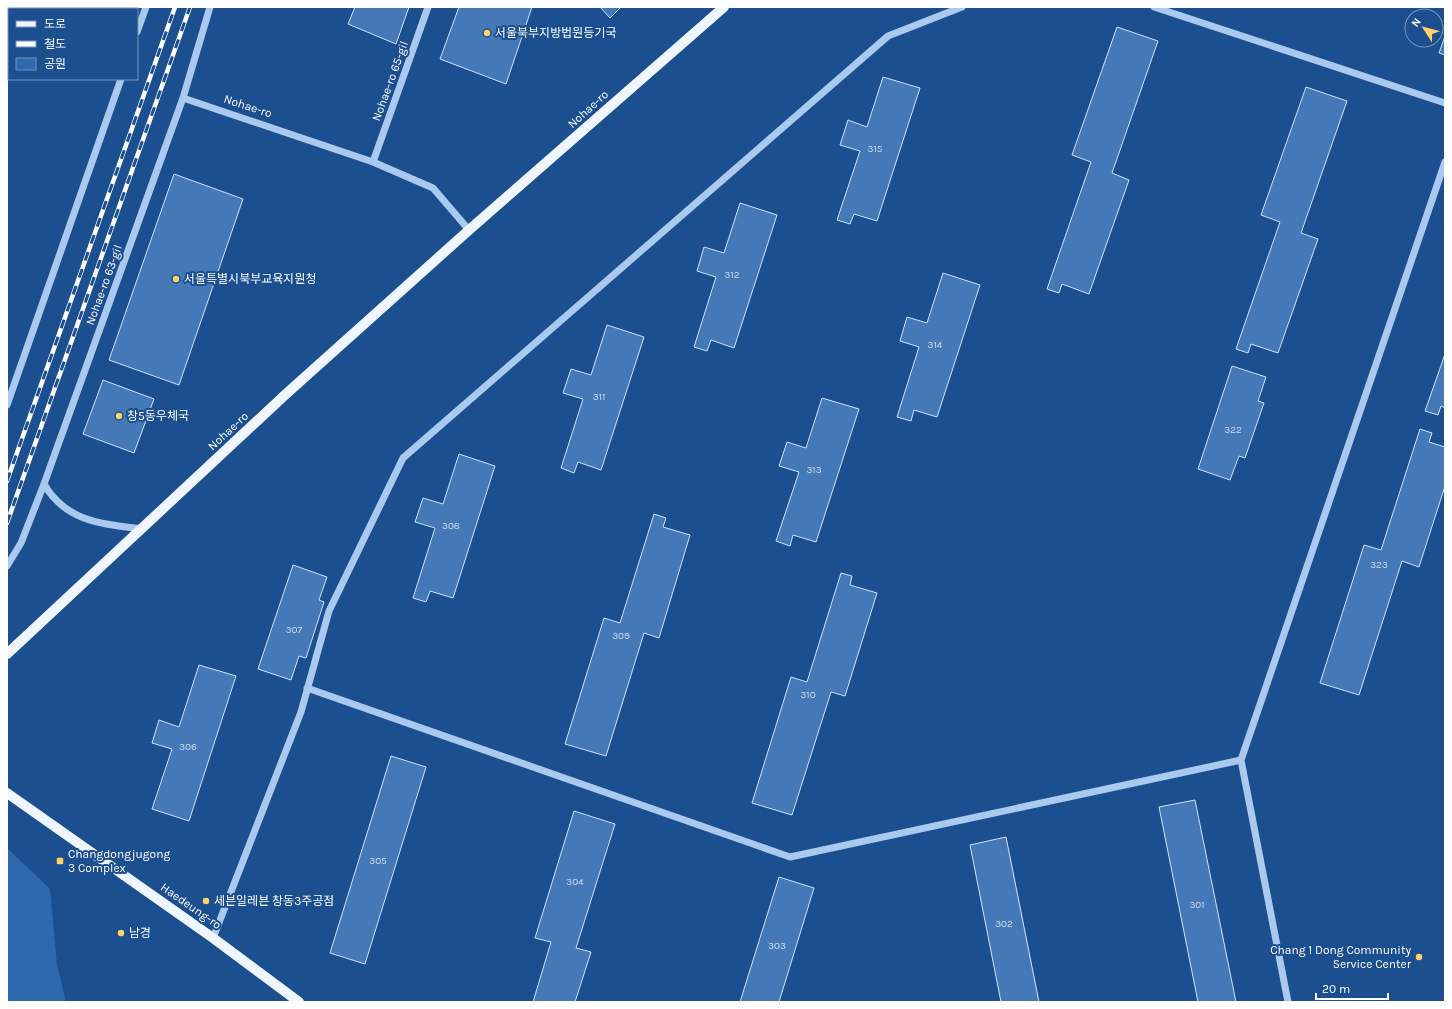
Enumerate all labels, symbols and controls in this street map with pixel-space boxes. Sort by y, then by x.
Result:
legend [8,8,138,80]
north arrow [1404,8,1444,48]
text: N [1409,15,1424,29]
text: 도로 [44,17,66,31]
place label: 서울북부지방법원등기국 [495,26,616,40]
marker: 서울북부지방법원등기국 [482,28,492,38]
text: 철도 [44,37,66,51]
street label: Nohae-ro 65-gil [369,39,411,123]
text: 공원 [44,57,66,71]
street label: Nohae-ro [565,87,611,131]
street label: Nohae-ro [222,92,274,120]
house number: 315 [868,143,883,155]
street label: Nohae-ro 63-gil [83,243,125,327]
house number: 312 [724,269,740,281]
place label: 서울특별시북부교육지원청 [184,272,316,286]
marker: 서울특별시북부교육지원청 [171,274,181,284]
house number: 314 [928,339,943,351]
house number: 311 [593,391,605,403]
place label: 창5동우체국 [127,409,189,423]
street label: Nohae-ro [205,409,251,453]
marker: 창5동우체국 [114,411,124,421]
house number: 322 [1224,424,1242,436]
house number: 313 [806,464,822,476]
house number: 308 [442,520,460,532]
house number: 323 [1370,559,1388,571]
house number: 307 [286,624,303,636]
house number: 309 [612,630,630,642]
house number: 310 [800,689,816,701]
house number: 306 [179,741,197,753]
place label: Changdongjugong 3 Complex [68,847,170,875]
house number: 305 [369,855,387,867]
marker: Changdongjugong 3 Complex [55,856,65,866]
house number: 304 [566,876,584,888]
street label: Haedeung-ro [158,880,224,932]
place label: 세븐일레븐 창동3주공점 [214,894,334,908]
marker: 세븐일레븐 창동3주공점 [201,896,211,906]
house number: 301 [1189,899,1205,911]
house number: 302 [995,918,1013,930]
place label: 남경 [129,926,151,940]
marker: 남경 [116,928,126,938]
house number: 303 [768,940,786,952]
place label: Chang 1 Dong Community Service Center [1270,943,1412,971]
marker: Chang 1 Dong Community Service Center [1414,952,1424,962]
scale bar [1316,975,1388,1001]
text: 20 m [1322,982,1350,996]

